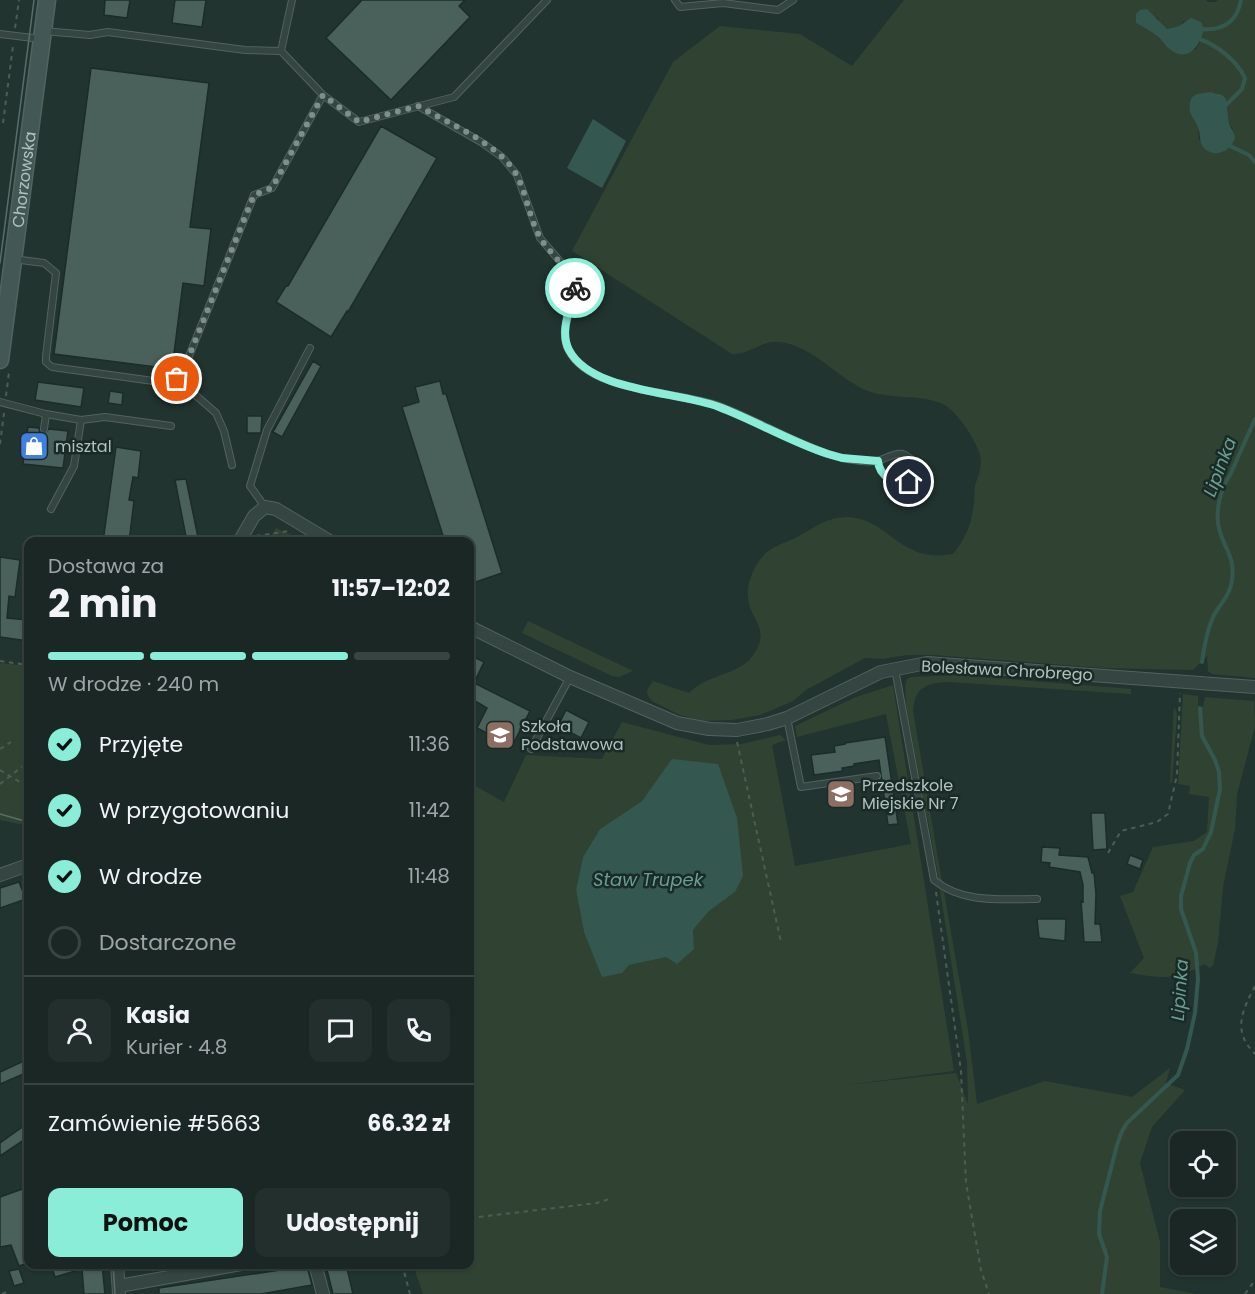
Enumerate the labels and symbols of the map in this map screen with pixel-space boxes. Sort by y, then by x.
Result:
street label: Chorzowska [6,130,42,229]
courier [545,258,605,318]
pin [151,353,202,404]
shop icon: misztal [18,430,50,462]
water label: Lipinka [1197,434,1242,500]
place label: misztal [55,435,112,458]
pin [883,456,934,507]
street label: Bolesława Chrobrego [921,655,1093,686]
place label: Szkoła Podstawowa [521,715,624,756]
school or university icon: Szkoła Podstawowa [484,719,516,751]
place label: Przedszkole Miejskie Nr 7 [862,774,959,815]
school or university icon: Przedszkole Miejskie Nr 7 [825,778,857,810]
water label: Staw Trupek [593,867,704,892]
water label: Lipinka [1165,958,1194,1022]

